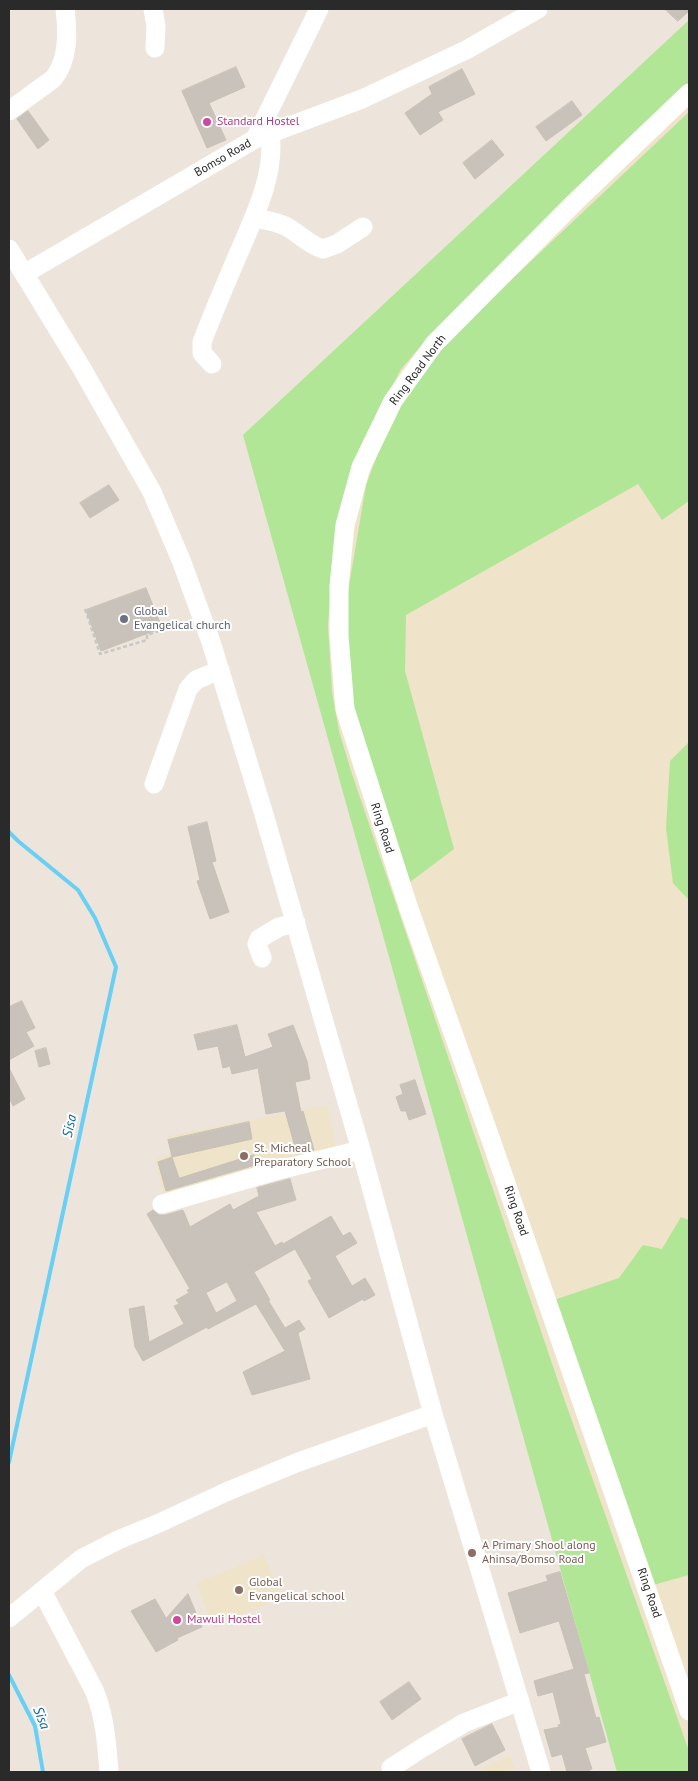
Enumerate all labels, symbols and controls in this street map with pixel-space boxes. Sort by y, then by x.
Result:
place label: Standard Hostel [217,115,299,129]
marker: Standard Hostel [201,116,213,128]
street label: Bomso Road [192,136,254,180]
street label: Ring Road North [387,332,449,408]
place label: Global Evangelical church [134,605,231,633]
marker: Global Evangelical church [118,613,130,625]
street label: Ring Road [367,801,397,855]
water label: Sisa [59,1113,81,1139]
place label: St. Micheal Preparatory School [254,1142,351,1170]
marker: St. Micheal Preparatory School [238,1150,250,1162]
street label: Ring Road [501,1184,531,1238]
place label: A Primary Shool along Ahinsa/Bomso Road [482,1539,596,1567]
marker: A Primary Shool along Ahinsa/Bomso Road [466,1547,478,1559]
street label: Ring Road [634,1566,664,1620]
place label: Global Evangelical school [249,1576,344,1604]
marker: Global Evangelical school [233,1584,245,1596]
place label: Mawuli Hostel [187,1613,261,1627]
marker: Mawuli Hostel [171,1614,183,1626]
water label: Sisa [29,1704,53,1732]

